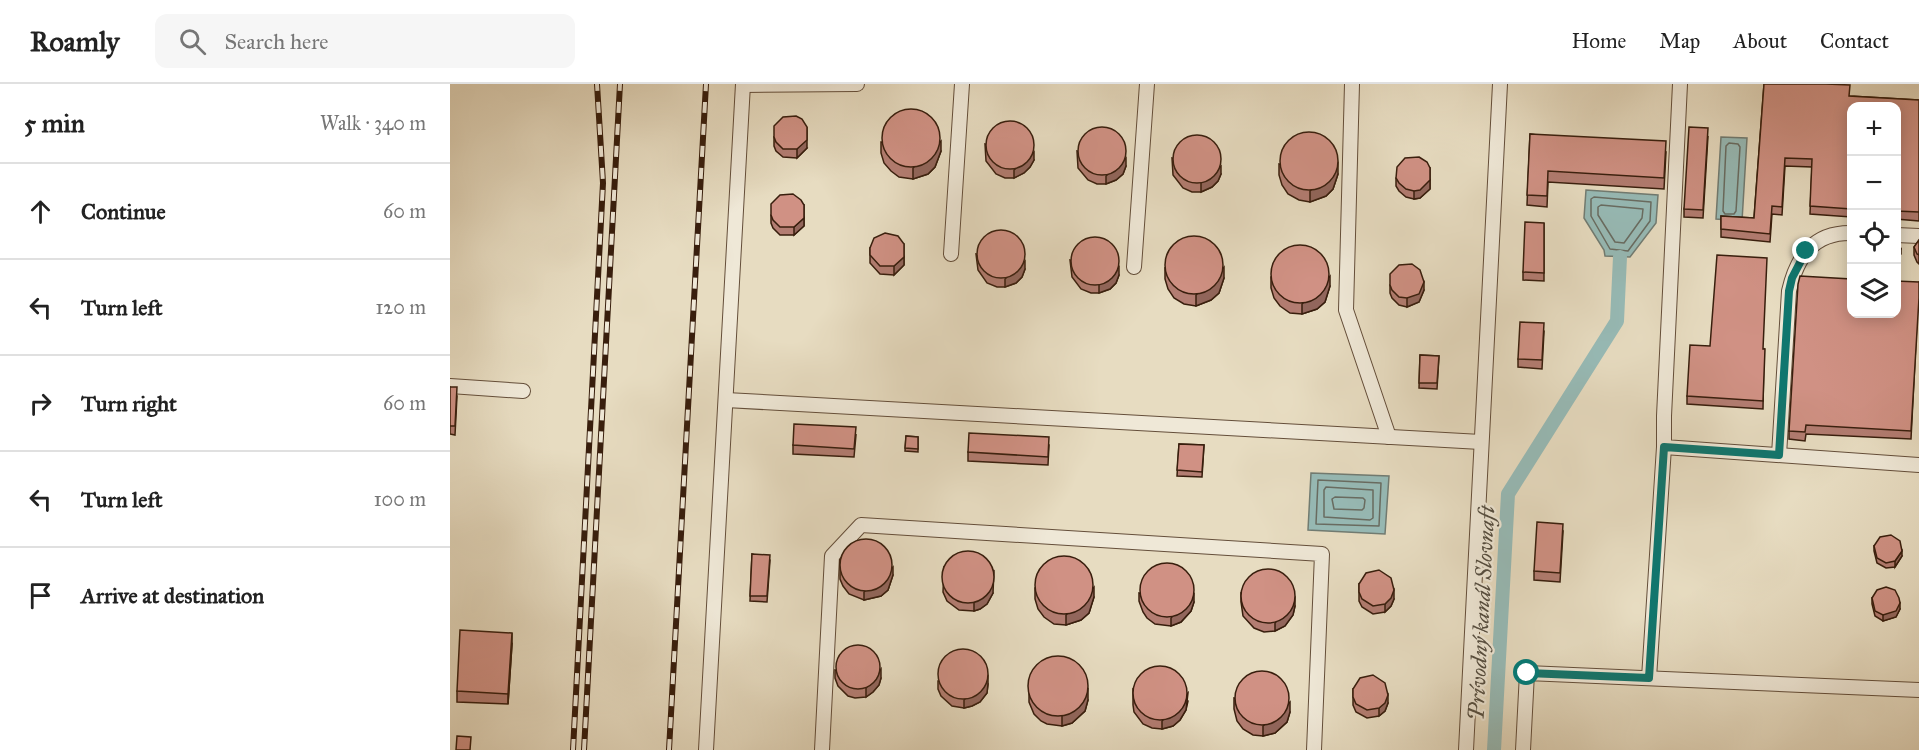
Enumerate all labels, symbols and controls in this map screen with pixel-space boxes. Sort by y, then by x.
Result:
search box [155,14,575,68]
text: Roamly [30,24,119,59]
icon: search [176,25,209,58]
text: Search here [224,28,328,55]
text: Home [1571,28,1626,54]
text: Map [1659,28,1700,54]
text: About [1733,28,1787,54]
text: Contact [1820,28,1889,54]
map controls [1847,102,1901,318]
button: + [1847,102,1901,156]
text: 5 min [24,107,85,139]
text: Walk · 340 m [320,111,426,135]
button: − [1847,156,1901,210]
icon: ahead [24,195,57,228]
text: Continue [81,198,166,225]
text: 60 m [383,199,426,223]
button: locate [1847,210,1901,264]
route end [1792,237,1818,263]
button: layers [1847,264,1901,318]
icon: left [24,291,57,324]
text: Turn left [81,294,163,321]
text: 120 m [375,295,426,319]
icon: right [24,387,57,420]
text: Turn right [81,390,177,417]
text: 60 m [383,391,426,415]
icon: left [24,483,57,516]
text: Turn left [81,486,163,513]
text: 100 m [374,487,426,511]
water label: Prívodný kanál Slovnaft [1462,504,1501,721]
icon: arrive [24,579,57,612]
text: Arrive at destination [81,582,264,609]
route start [1513,659,1539,685]

